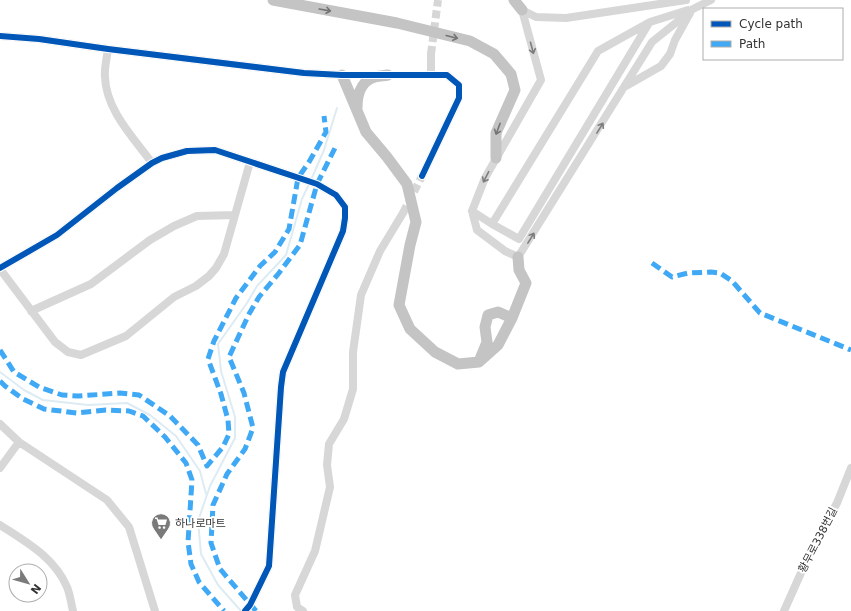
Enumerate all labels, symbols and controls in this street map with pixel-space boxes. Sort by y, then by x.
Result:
one-way arrow [318,6,331,14]
legend [703,8,843,60]
text: Cycle path [739,17,803,31]
one-way arrow [446,34,459,41]
text: Path [739,37,765,51]
one-way arrow [529,41,536,54]
one-way arrow [494,122,502,134]
one-way arrow [596,122,604,134]
one-way arrow [482,170,489,182]
one-way arrow [527,232,535,244]
street label: 황무로338번길 [796,505,840,575]
supermarket icon: 하나로마트 [150,512,172,540]
place label: 하나로마트 [175,517,226,530]
north arrow [8,563,48,603]
text: N [28,581,44,596]

